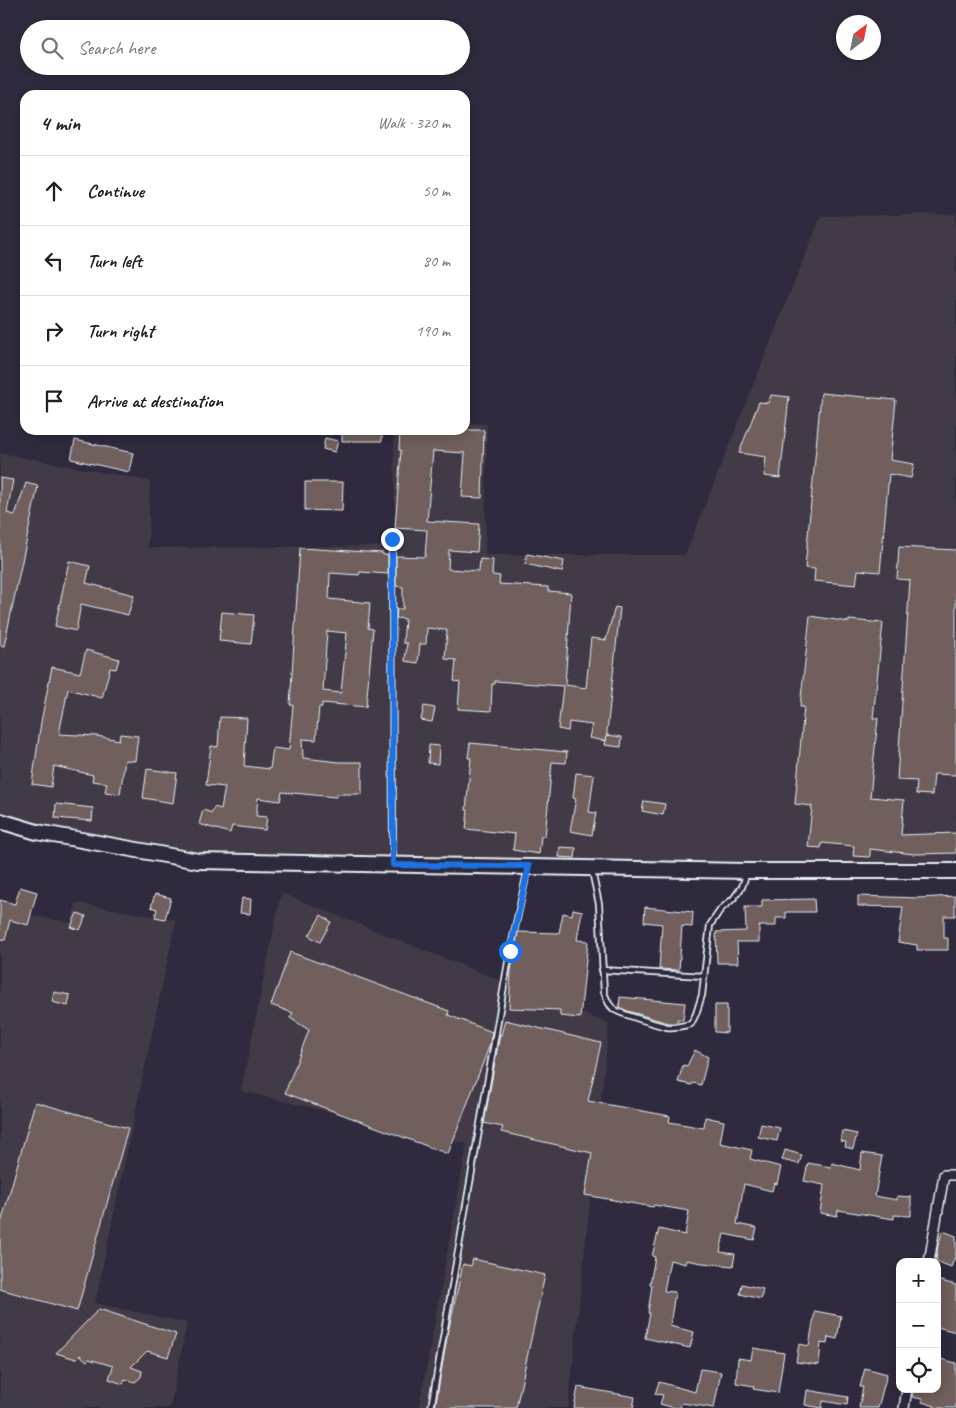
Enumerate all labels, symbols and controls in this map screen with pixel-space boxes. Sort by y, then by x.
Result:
north arrow [836,15,881,60]
search box [20,20,470,75]
icon: search [38,34,66,62]
text: Search here [78,36,155,60]
text: 4 min [40,110,80,136]
text: Walk · 320 m [378,113,450,133]
icon: ahead [40,177,68,205]
text: Continue [87,179,144,203]
text: 50 m [423,181,450,201]
icon: left [40,247,68,275]
text: Turn left [87,249,142,273]
text: 80 m [423,251,450,271]
icon: right [40,317,68,345]
text: Turn right [87,319,154,343]
text: 190 m [416,321,450,341]
icon: arrive [40,387,68,415]
text: Arrive at destination [87,389,223,413]
route end [381,528,404,551]
route start [499,940,522,963]
map controls [896,1258,941,1393]
button: + [896,1258,941,1303]
button: − [896,1303,941,1348]
button: locate [896,1348,941,1393]

